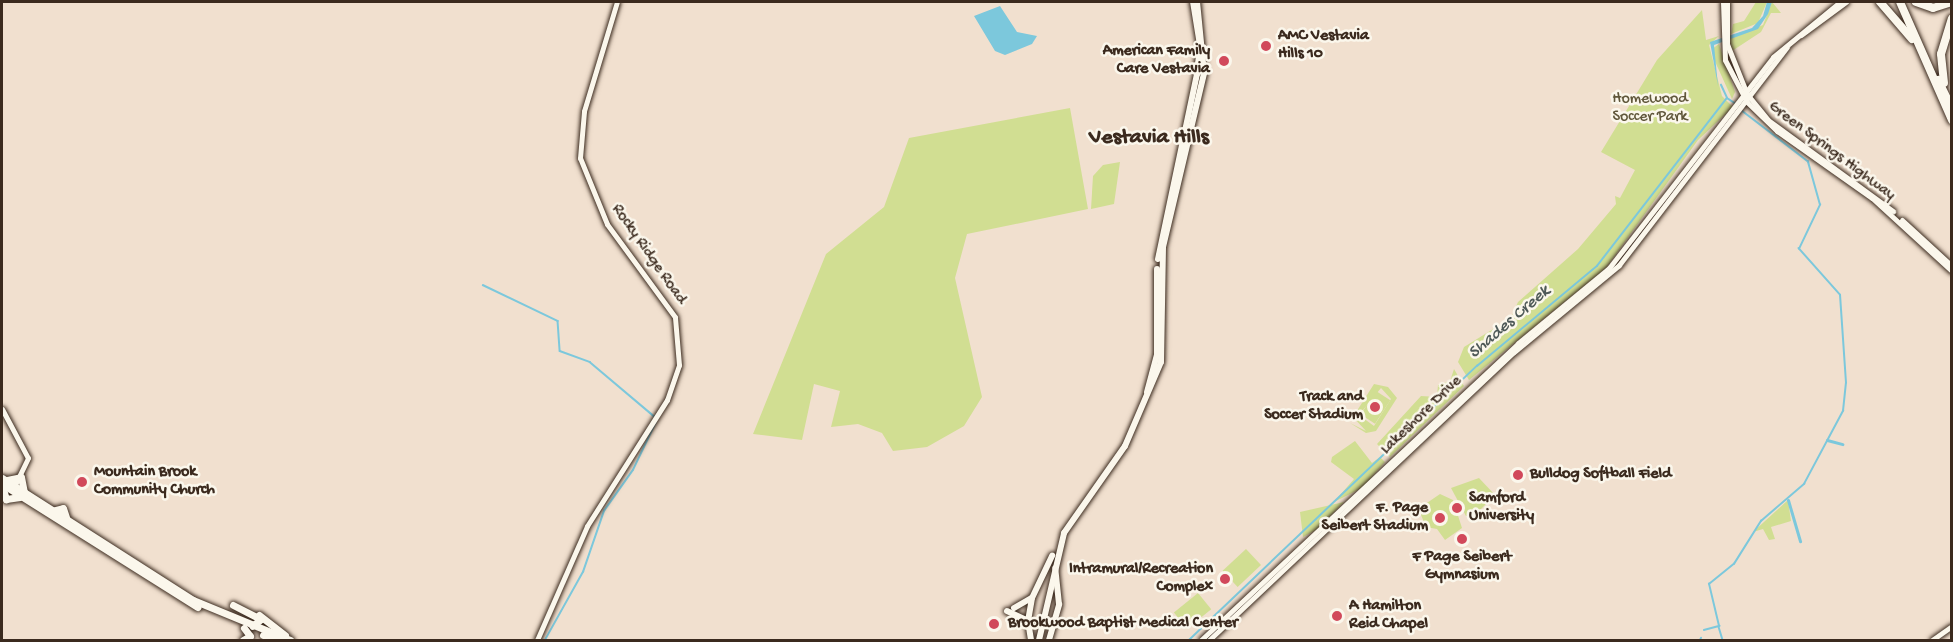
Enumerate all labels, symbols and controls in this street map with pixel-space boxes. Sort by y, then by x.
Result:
place label: AMC Vestavia Hills 10 [1278,27,1369,65]
marker: AMC Vestavia Hills 10 [1259,39,1273,53]
place label: American Family Care Vestavia [1103,42,1210,80]
marker: American Family Care Vestavia [1215,52,1233,70]
park label: Homewood Soccer Park [1612,90,1688,128]
street label: Green Springs Highway [1764,98,1898,206]
district label: Vestavia Hills [1089,126,1209,152]
street label: Rocky Ridge Road [606,201,690,309]
water label: Shades Creek [1465,282,1555,364]
street label: Lakeshore Drive [1377,372,1467,460]
place label: Track and Soccer Stadium [1264,388,1363,426]
marker: Track and Soccer Stadium [1368,400,1382,414]
place label: Mountain Brook Community Church [94,463,215,501]
place label: Bulldog Softball Field [1530,465,1671,485]
marker: Bulldog Softball Field [1511,468,1525,482]
marker: Mountain Brook Community Church [75,475,89,489]
place label: Samford University [1469,489,1534,527]
place label: F. Page Seibert Stadium [1322,499,1428,537]
marker: Samford University [1450,501,1464,515]
marker: F. Page Seibert Stadium [1433,511,1447,525]
marker: F Page Seibert Gymnasium [1455,532,1469,546]
place label: F Page Seibert Gymnasium [1413,548,1511,586]
place label: Intramural/Recreation Complex [1069,560,1213,598]
marker: Intramural/Recreation Complex [1218,572,1232,586]
place label: A Hamilton Reid Chapel [1349,597,1428,635]
marker: A Hamilton Reid Chapel [1330,609,1344,623]
place label: Brookwood Baptist Medical Center [1008,614,1238,634]
marker: Brookwood Baptist Medical Center [985,615,1003,633]

